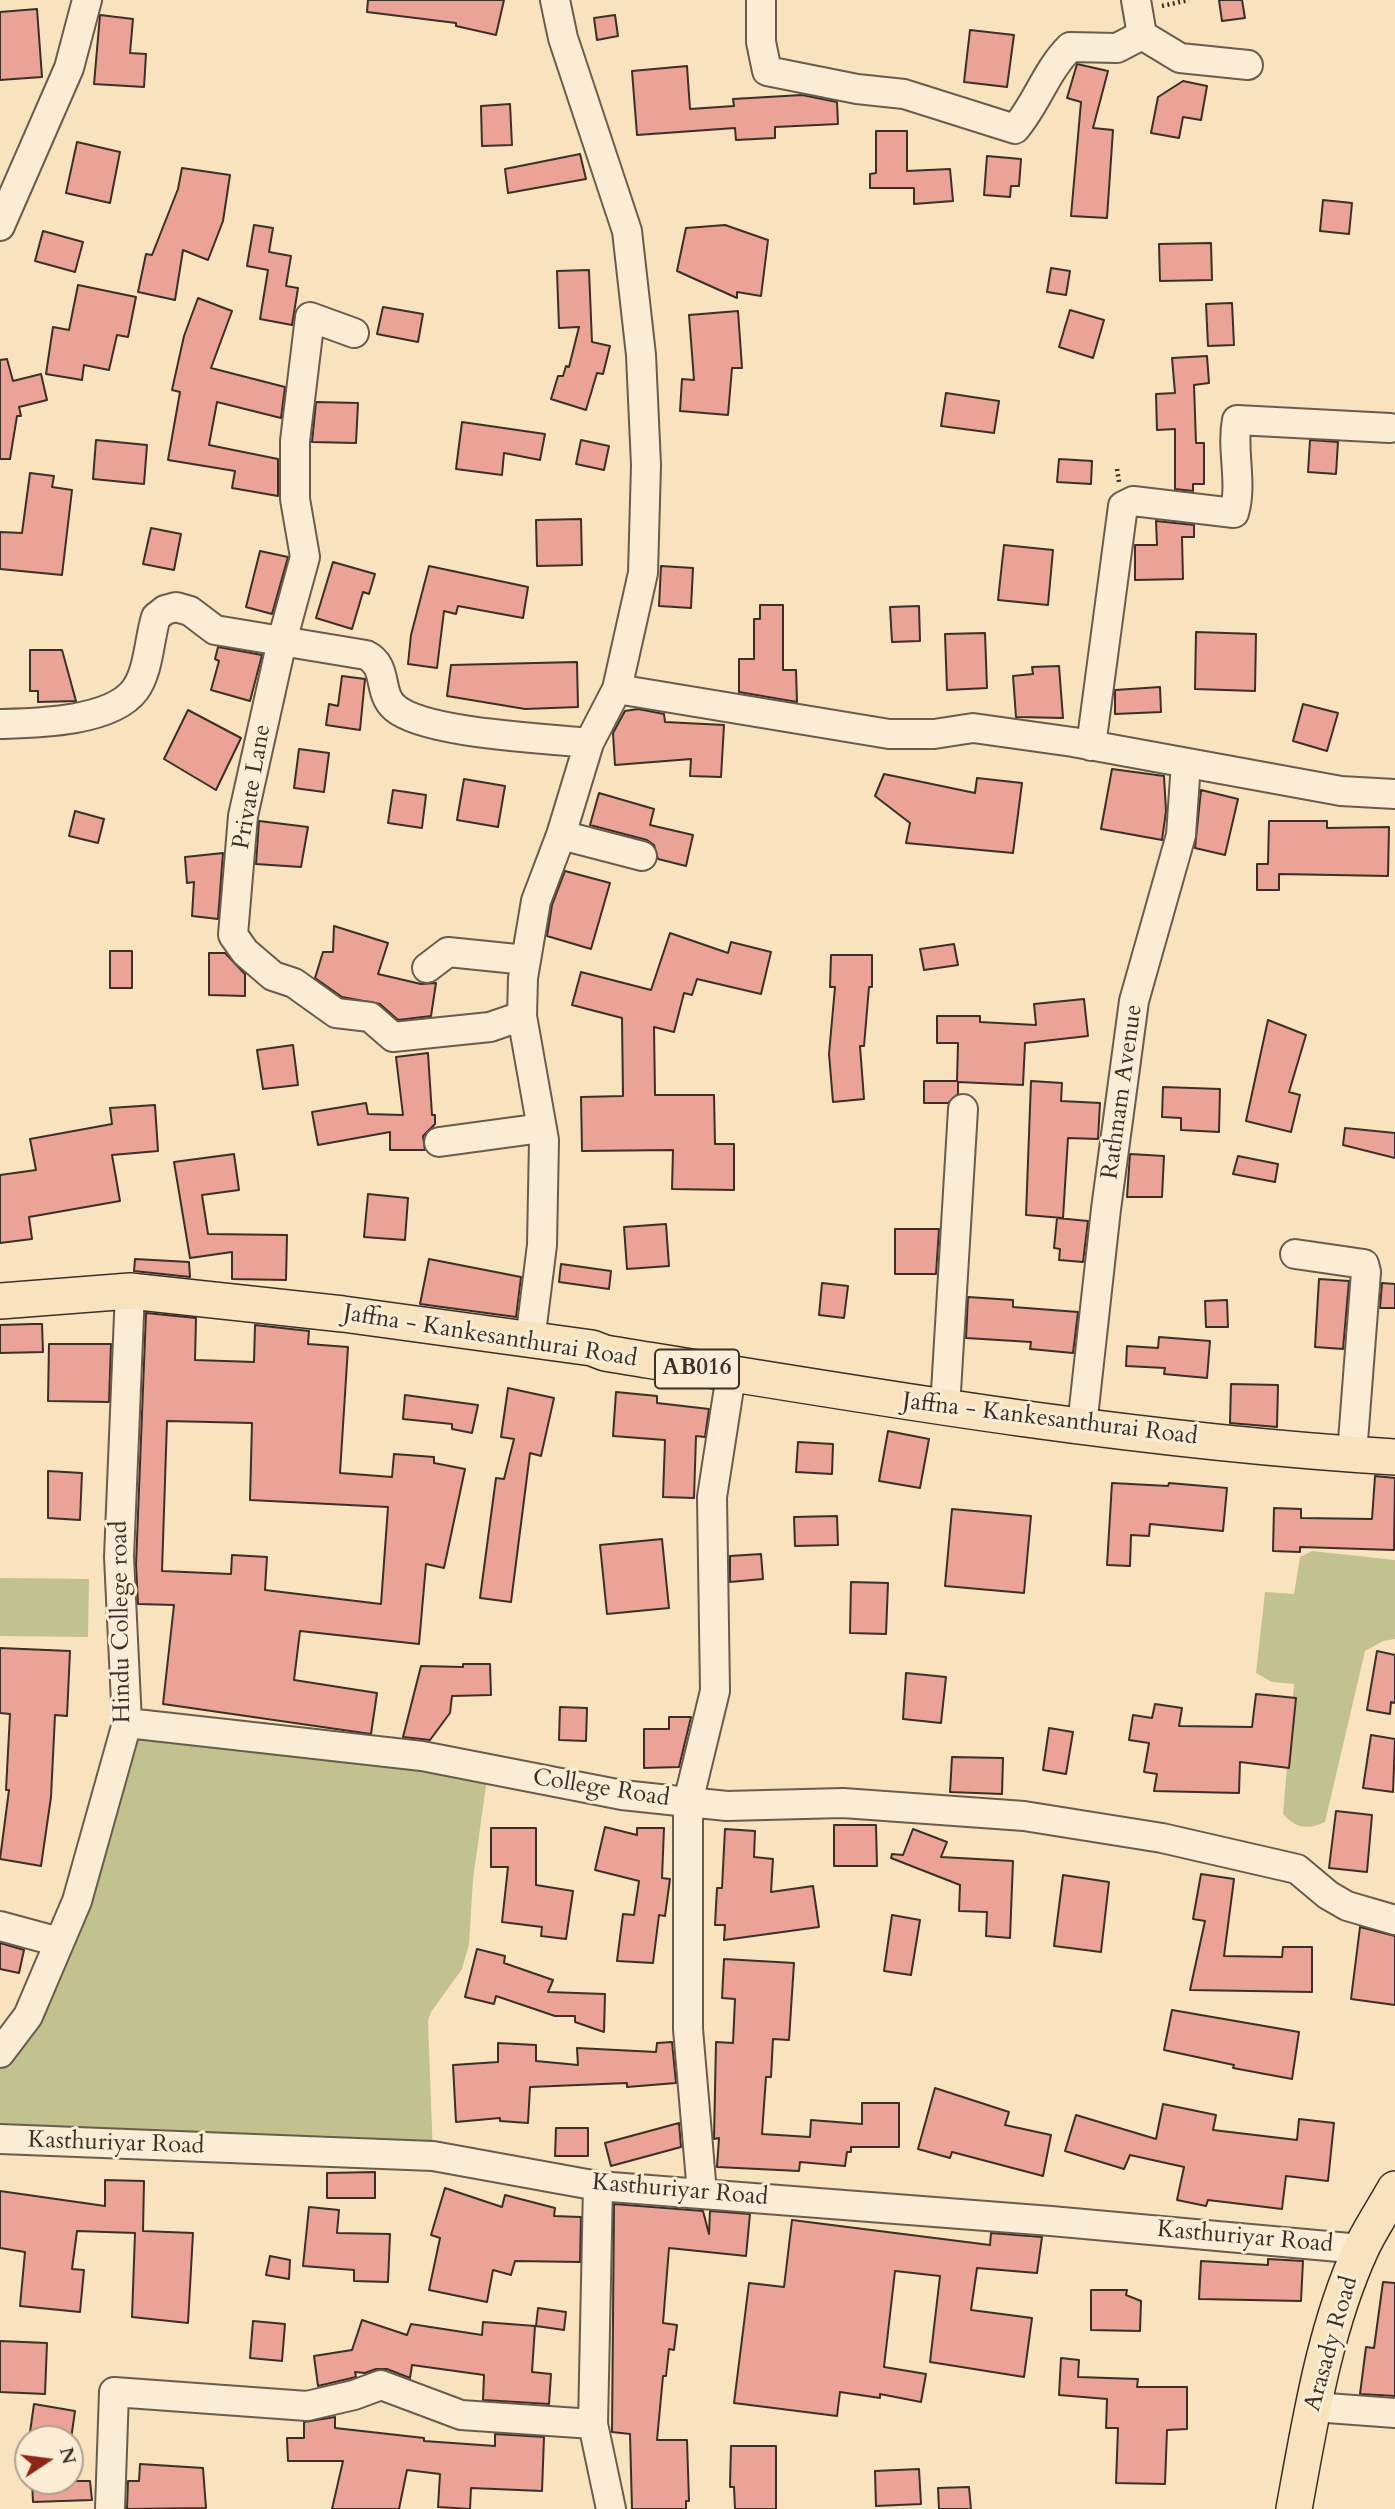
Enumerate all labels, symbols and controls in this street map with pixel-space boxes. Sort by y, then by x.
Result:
street label: Private Lane [228,722,278,852]
street label: Rathnam Avenue [1096,1003,1150,1181]
street label: Jaffna - Kankesanthurai Road [341,1300,639,1374]
road number: AB016 [655,1350,739,1388]
street label: Jaffna - Kankesanthurai Road [901,1388,1199,1452]
street label: Hindu College road [106,1520,138,1724]
street label: College Road [531,1764,671,1814]
street label: Kasthuriyar Road [27,2127,205,2161]
street label: Kasthuriyar Road [591,2169,769,2213]
street label: Kasthuriyar Road [1156,2216,1334,2260]
street label: Arasady Road [1299,2273,1365,2415]
north arrow [14,2425,84,2495]
text: N [53,2445,82,2467]

